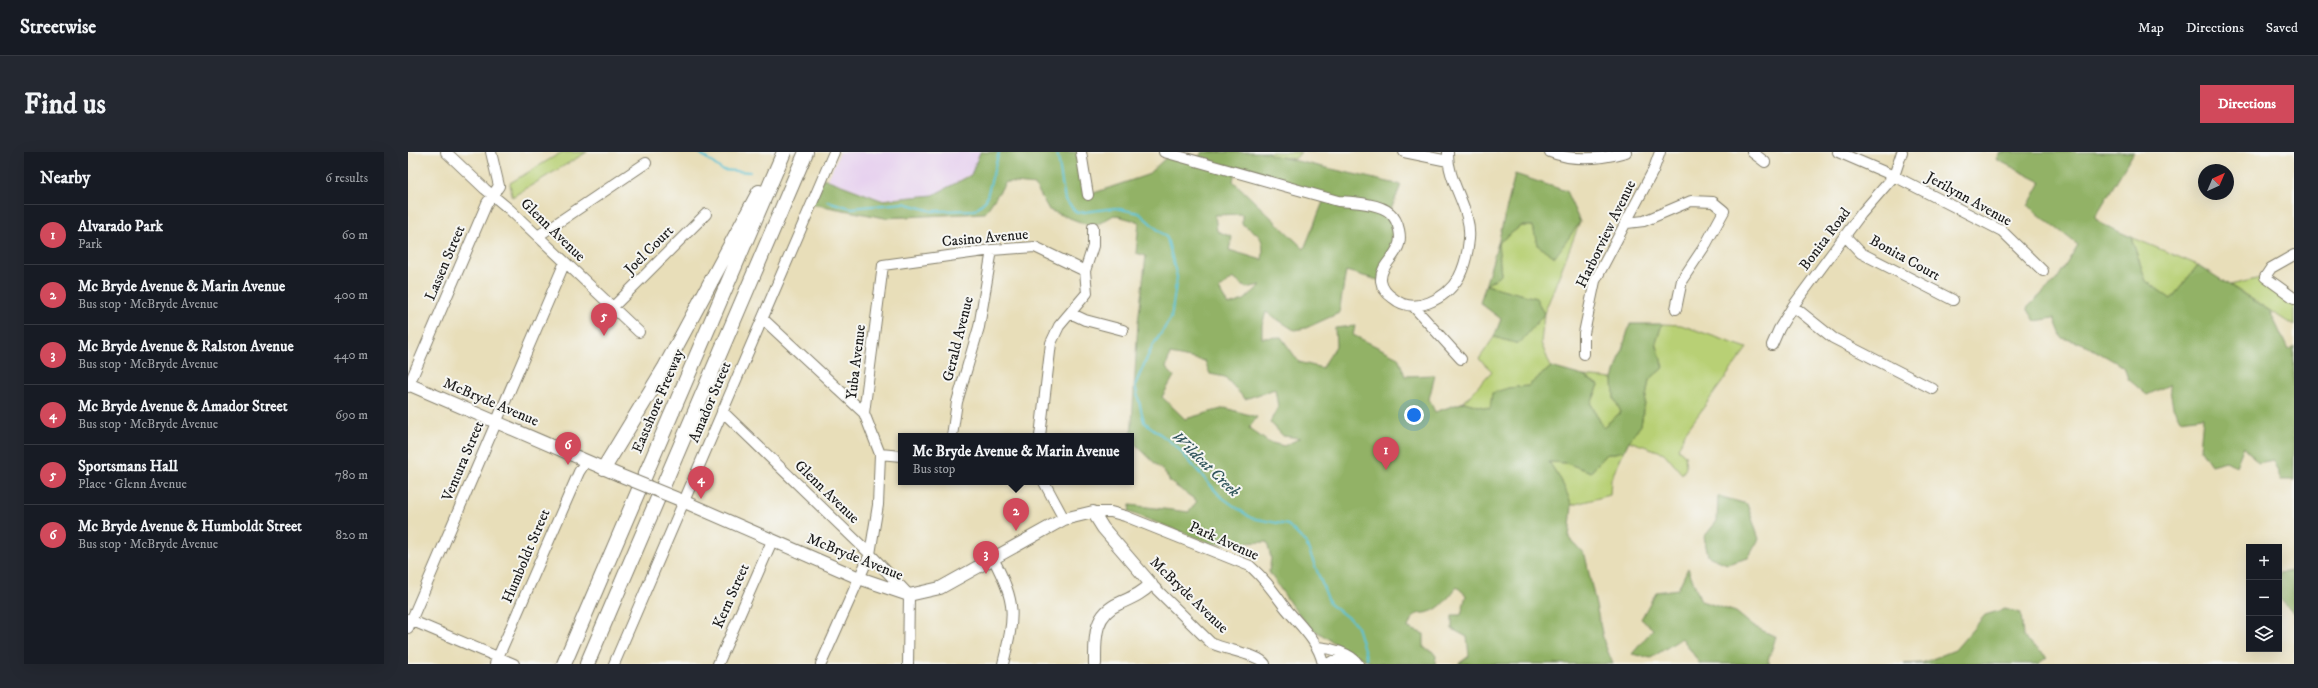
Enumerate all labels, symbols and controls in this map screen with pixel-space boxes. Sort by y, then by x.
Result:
text: Streetwise [20,16,96,39]
text: Map [2138,19,2164,37]
text: Directions [2186,19,2244,37]
text: Saved [2266,19,2298,37]
button: Directions [2200,85,2294,123]
text: Find us [24,87,106,122]
north arrow [2198,164,2234,200]
text: Nearby [40,167,90,189]
street label: Jerilynn Avenue [1921,167,2015,230]
text: 6 results [325,170,368,186]
street label: Harborview Avenue [1572,177,1640,291]
street label: Glenn Avenue [516,194,590,266]
street label: Bonita Road [1795,203,1855,274]
text: Alvarado Park [78,217,163,236]
street label: Joel Court [619,221,678,280]
street label: Lassen Street [421,222,469,304]
street label: Casino Avenue [941,225,1029,251]
text: 1 [51,227,55,243]
text: 60 m [342,227,368,243]
street label: Bonita Court [1866,231,1944,285]
text: Park [78,236,102,252]
text: Mc Bryde Avenue & Marin Avenue [78,277,285,296]
text: 2 [50,287,56,303]
text: 400 m [334,287,368,303]
street label: Gerald Avenue [938,294,978,384]
text: Bus stop · McBryde Avenue [78,296,218,312]
pin: 5 [591,303,617,336]
street label: Yuba Avenue [842,323,870,401]
text: Mc Bryde Avenue & Ralston Avenue [78,337,294,356]
street label: Eastshore Freeway [628,345,689,456]
text: 3 [51,347,55,363]
text: 440 m [333,347,368,363]
text: Bus stop · McBryde Avenue [78,356,218,372]
street label: Amador Street [684,358,736,445]
street label: McBryde Avenue [440,373,542,431]
text: Mc Bryde Avenue & Amador Street [78,397,288,416]
your location [1404,405,1424,425]
text: 4 [49,407,57,423]
text: 690 m [335,407,368,423]
text: Bus stop · McBryde Avenue [78,416,218,432]
street label: Ventura Street [437,418,488,505]
water label: Wildcat Creek [1168,427,1244,502]
pin: 6 [555,432,581,465]
popup [898,433,1134,485]
pin: 1 [1373,437,1399,470]
text: Mc Bryde Avenue & Marin Avenue [912,442,1120,461]
street label: Glenn Avenue [790,456,864,528]
text: Sportsmans Hall [78,457,178,476]
text: Bus stop [912,461,955,477]
pin: 4 [688,466,714,499]
text: 5 [50,467,56,483]
text: 780 m [335,467,368,483]
text: Place · Glenn Avenue [78,476,187,492]
pin: 2 [1003,498,1029,531]
street label: Humboldt Street [498,506,554,606]
text: Mc Bryde Avenue & Humboldt Street [78,517,302,536]
street label: Park Avenue [1186,517,1262,565]
text: 6 [50,527,56,543]
text: 820 m [336,527,368,543]
street label: McBryde Avenue [804,529,906,585]
text: Bus stop · McBryde Avenue [78,536,218,552]
pin: 3 [973,541,999,574]
map controls [2246,544,2282,652]
button: + [2246,544,2282,580]
street label: McBryde Avenue [1146,553,1232,637]
street label: Kern Street [708,561,754,631]
button: − [2246,580,2282,616]
button: layers [2246,616,2282,652]

